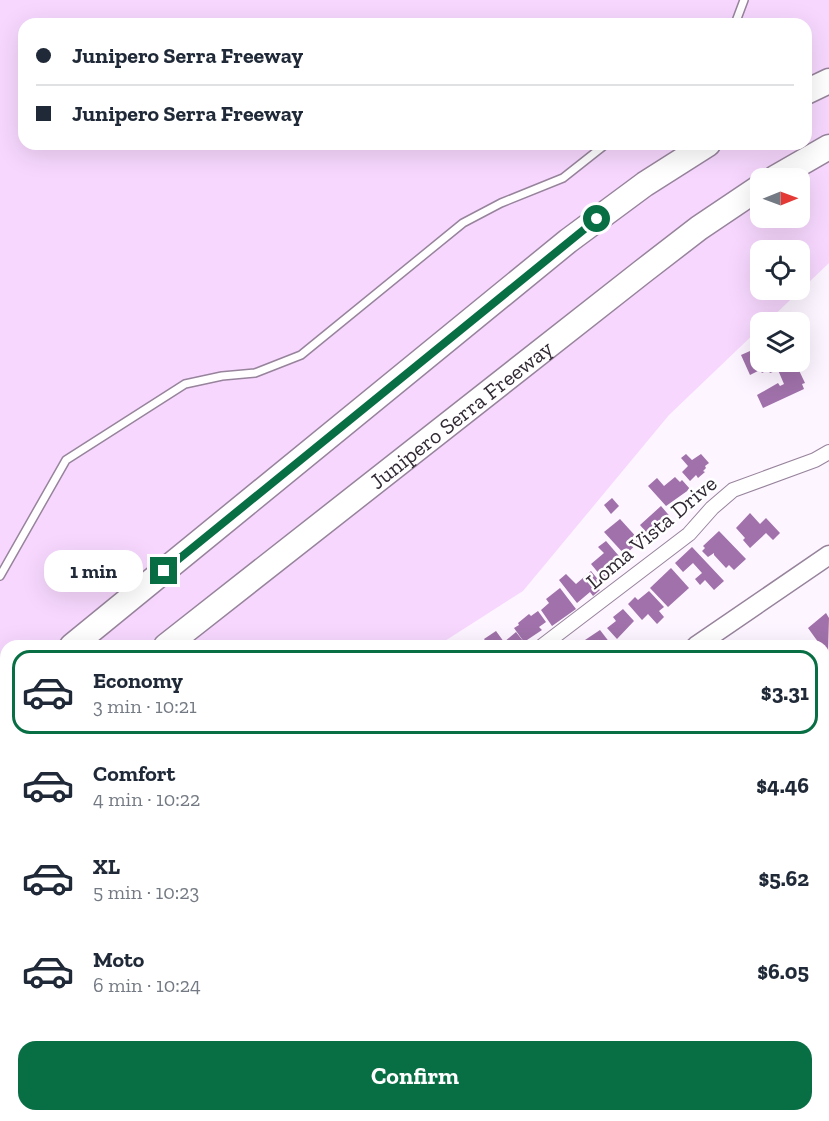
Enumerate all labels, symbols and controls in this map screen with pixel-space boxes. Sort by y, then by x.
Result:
text: Junipero Serra Freeway [72,42,303,69]
text: Junipero Serra Freeway [72,100,303,127]
north arrow [750,168,810,228]
map controls [750,168,810,372]
route start [583,205,610,232]
button: locate [750,240,810,300]
button: layers [750,312,810,372]
street label: Junipero Serra Freeway [364,334,559,495]
street label: Loma Vista Drive [580,470,722,595]
callout: 1 min [44,550,143,592]
route end [150,557,177,584]
text: 1 min [70,559,117,583]
icon: car [21,665,75,719]
text: Economy [93,667,183,694]
text: $3.31 [761,679,809,706]
text: 3 min · 10:21 [93,694,197,718]
icon: car [21,758,75,812]
text: Comfort [93,760,175,787]
text: $4.46 [756,772,809,799]
text: 4 min · 10:22 [93,787,200,811]
icon: car [21,851,75,905]
text: XL [93,853,120,880]
text: $5.62 [758,865,809,892]
text: 5 min · 10:23 [93,880,199,904]
icon: car [21,944,75,998]
text: Moto [93,946,144,973]
text: $6.05 [757,958,809,985]
text: 6 min · 10:24 [93,973,201,997]
button: Confirm [18,1041,812,1110]

